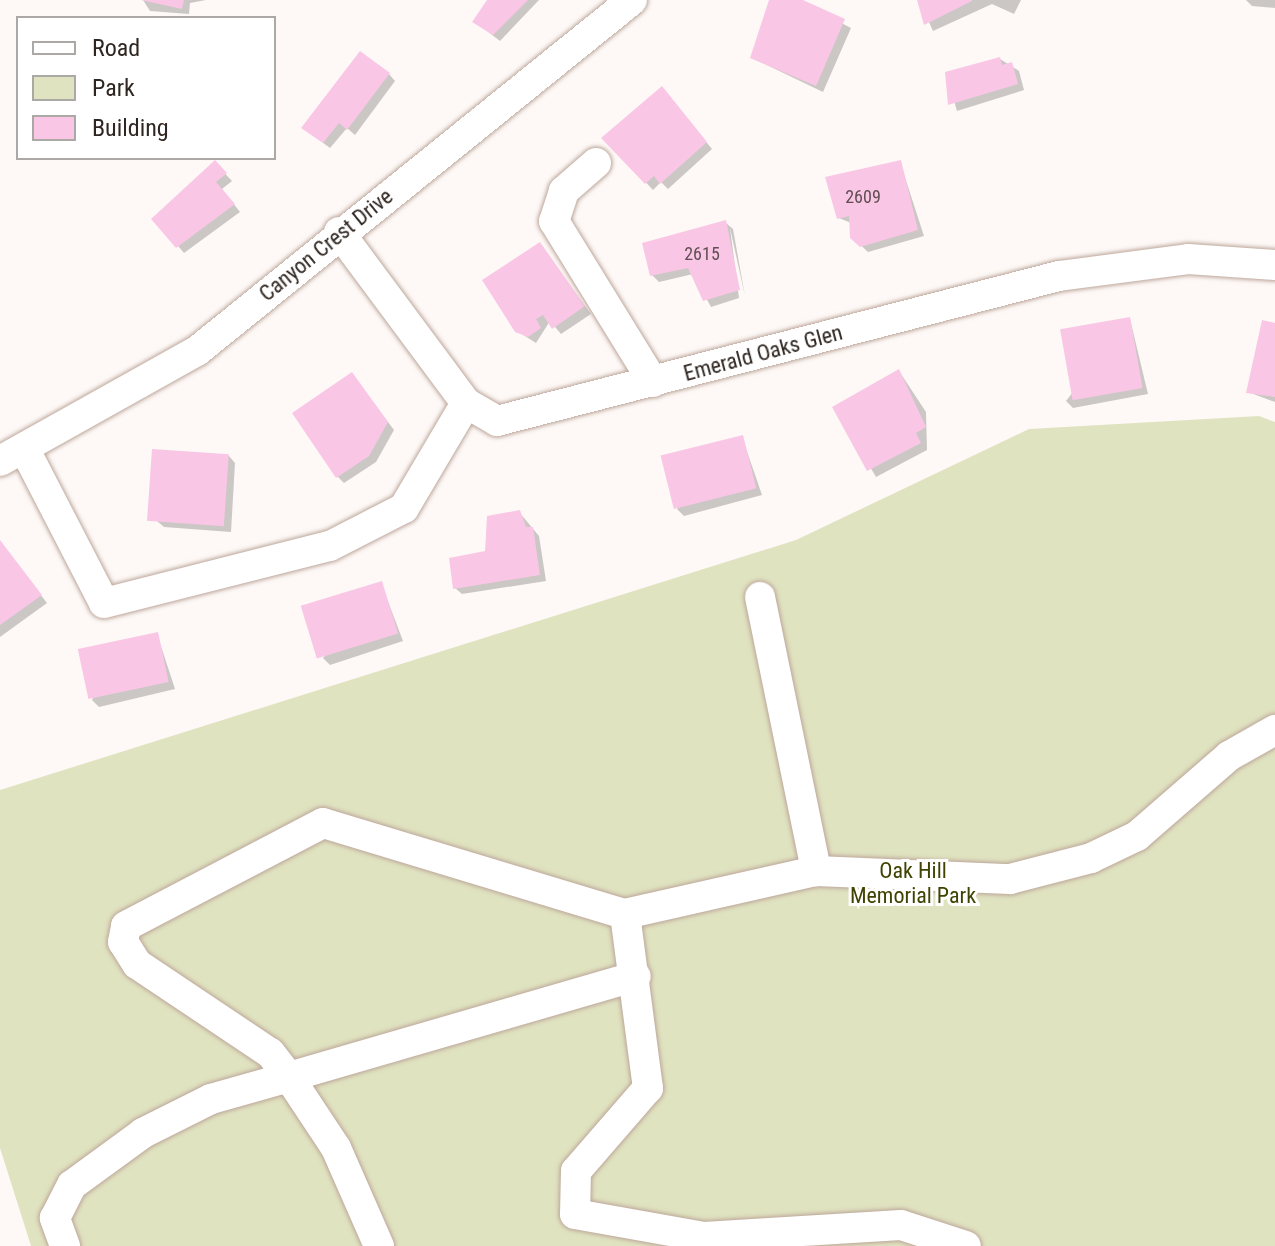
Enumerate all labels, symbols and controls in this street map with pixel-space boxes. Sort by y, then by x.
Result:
legend [16,16,276,160]
text: Road [92,34,140,62]
text: Park [92,74,135,102]
text: Building [92,114,169,142]
street label: Canyon Crest Drive [254,183,398,307]
house number: 2609 [845,186,881,208]
house number: 2615 [684,243,720,265]
street label: Emerald Oaks Glen [681,319,845,387]
park label: Oak Hill Memorial Park [850,857,976,908]

